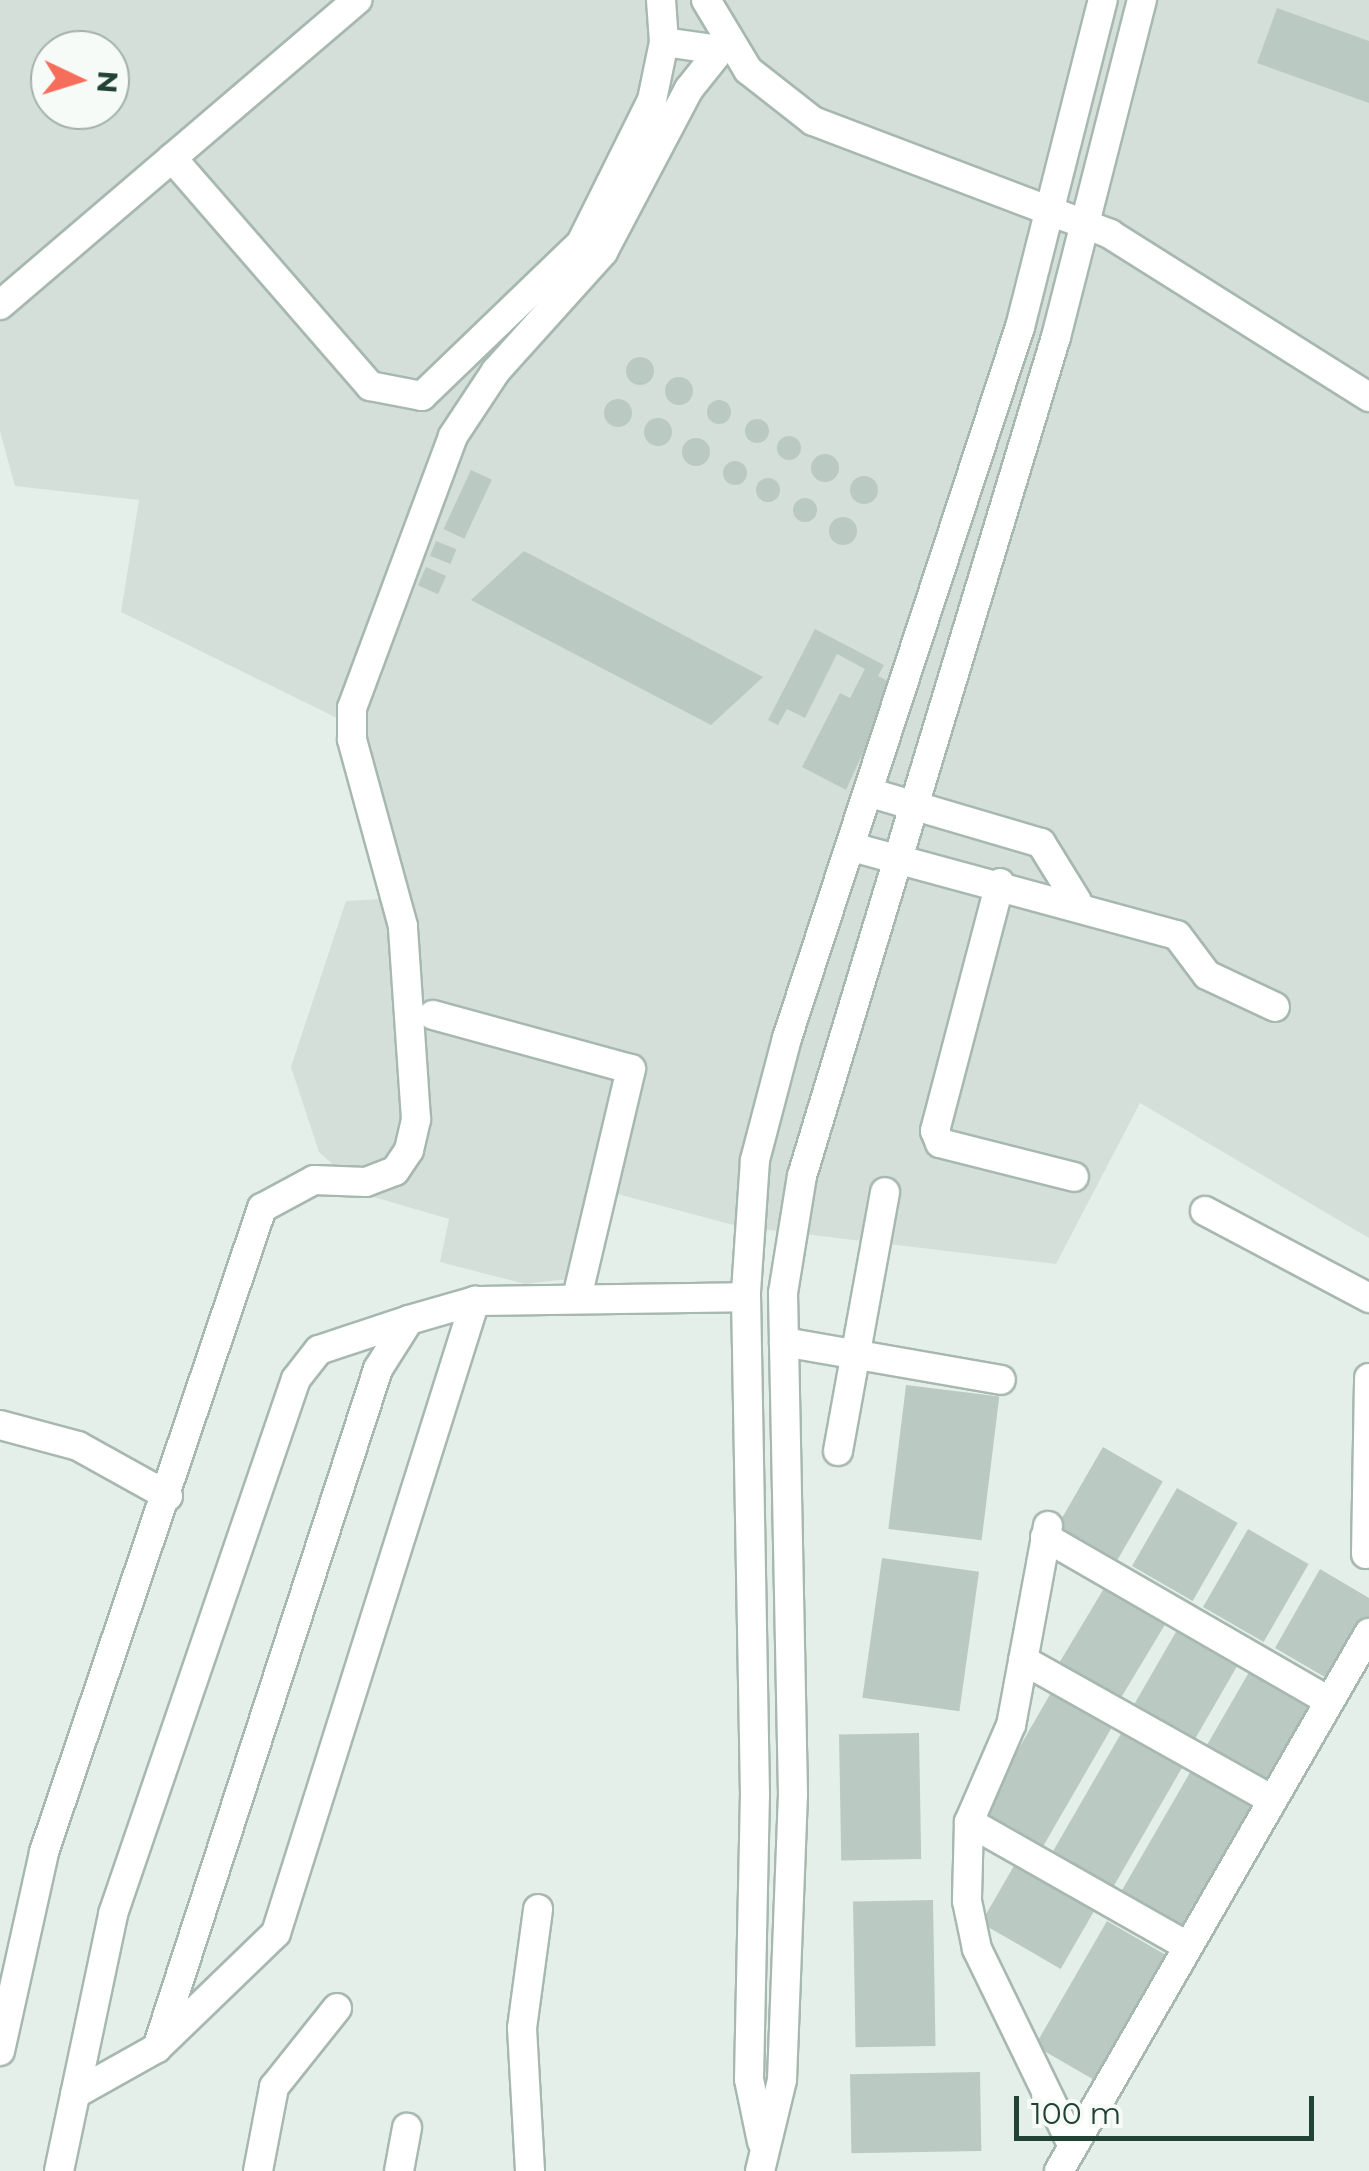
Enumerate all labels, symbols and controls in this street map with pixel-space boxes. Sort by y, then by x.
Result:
north arrow [30,30,130,130]
text: N [90,69,126,94]
scale bar [1019,2076,1319,2138]
text: 100 m [1031,2095,1121,2132]

